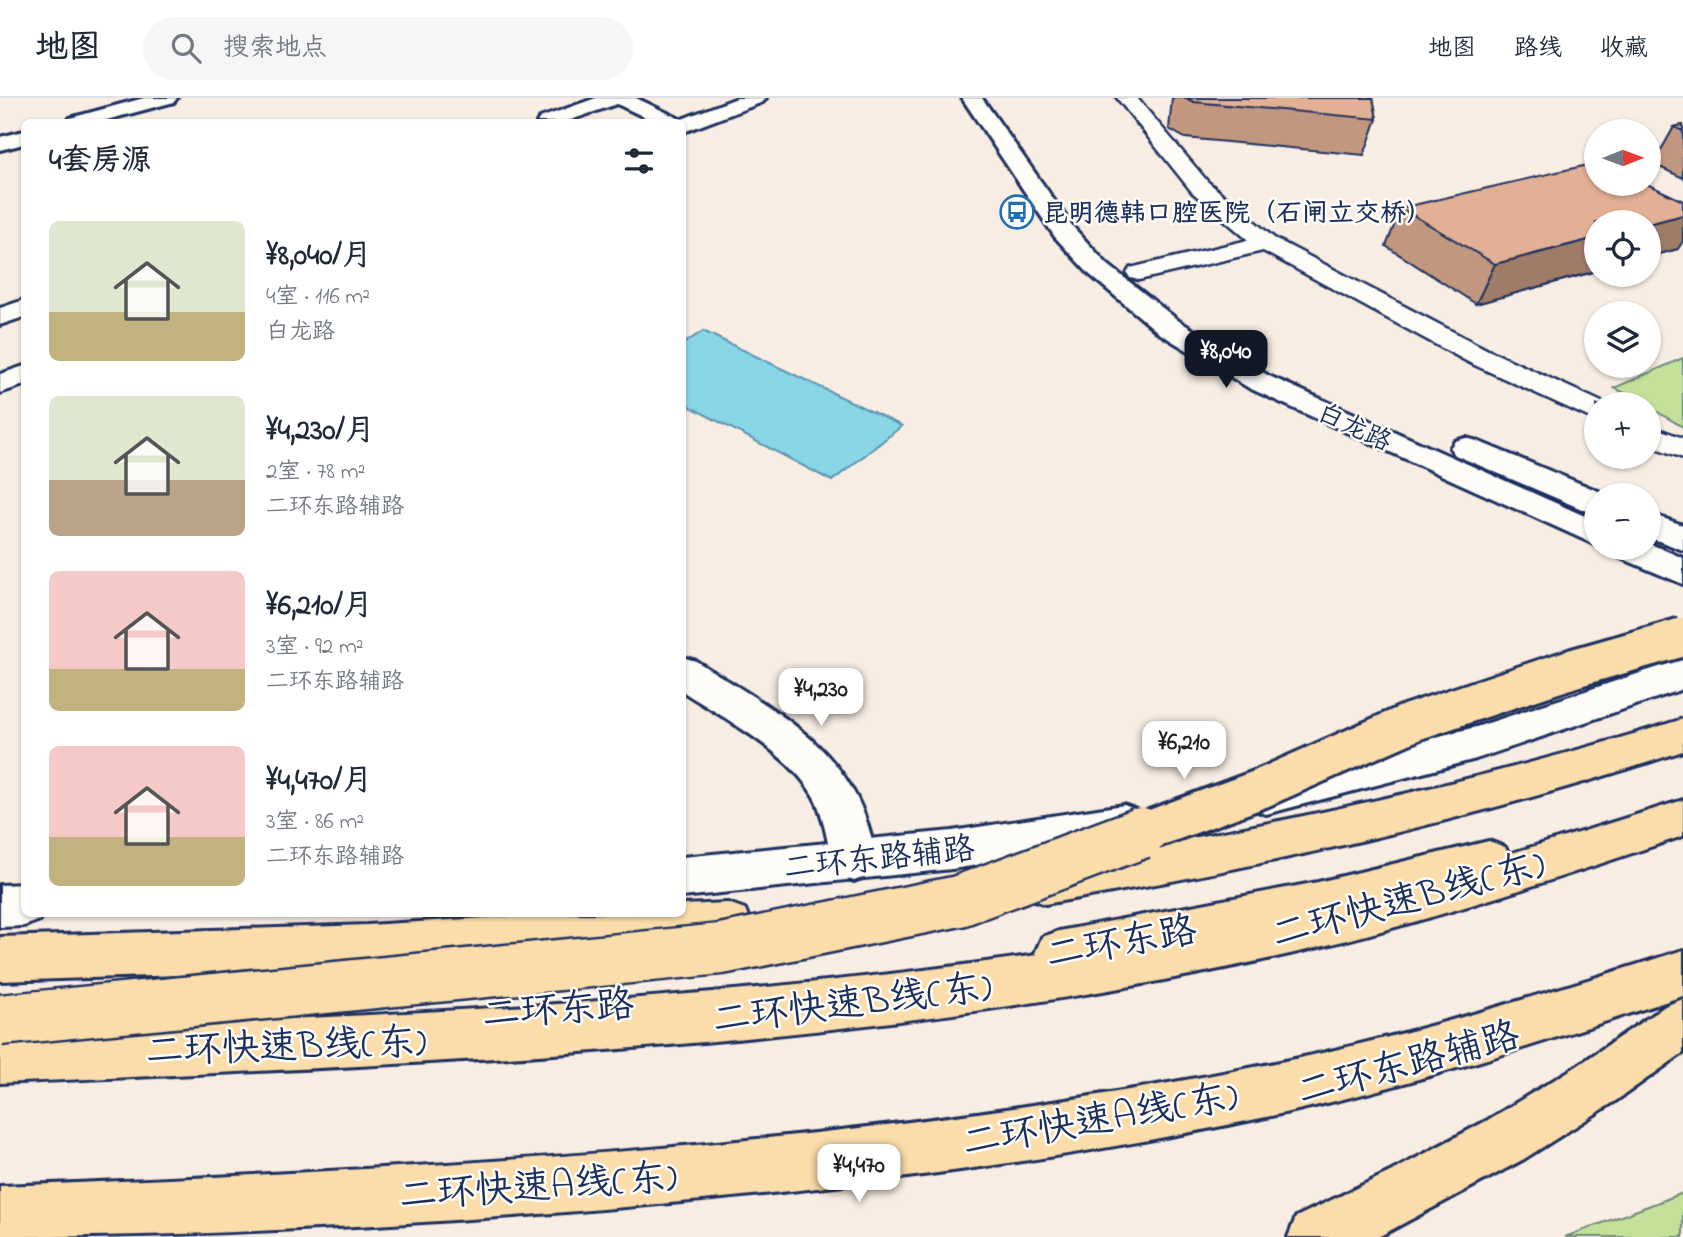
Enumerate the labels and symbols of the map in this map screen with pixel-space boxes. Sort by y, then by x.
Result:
north arrow [1584,119,1661,196]
bus stop icon: 昆明德韩口腔医院（石闸立交桥） [998,193,1036,231]
place label: 昆明德韩口腔医院（石闸立交桥） [1042,196,1432,234]
pin: ¥8,040 [1169,330,1283,390]
street label: 白龙路 [1310,395,1397,462]
pin: ¥4,230 [764,668,878,728]
pin: ¥6,210 [1127,722,1241,781]
street label: 二环东路辅路 [781,827,977,894]
street label: 二环快速B线(东) [1266,838,1552,965]
street label: 二环东路 [1042,904,1201,986]
street label: 二环快速B线(东) [710,961,995,1051]
street label: 二环东路 [481,979,636,1045]
street label: 二环东路辅路 [1292,1009,1526,1122]
street label: 二环快速B线(东) [145,1016,427,1082]
street label: 二环快速A线(东) [959,1070,1243,1174]
pin: ¥4,470 [802,1144,916,1204]
street label: 二环快速A线(东) [397,1151,679,1227]

